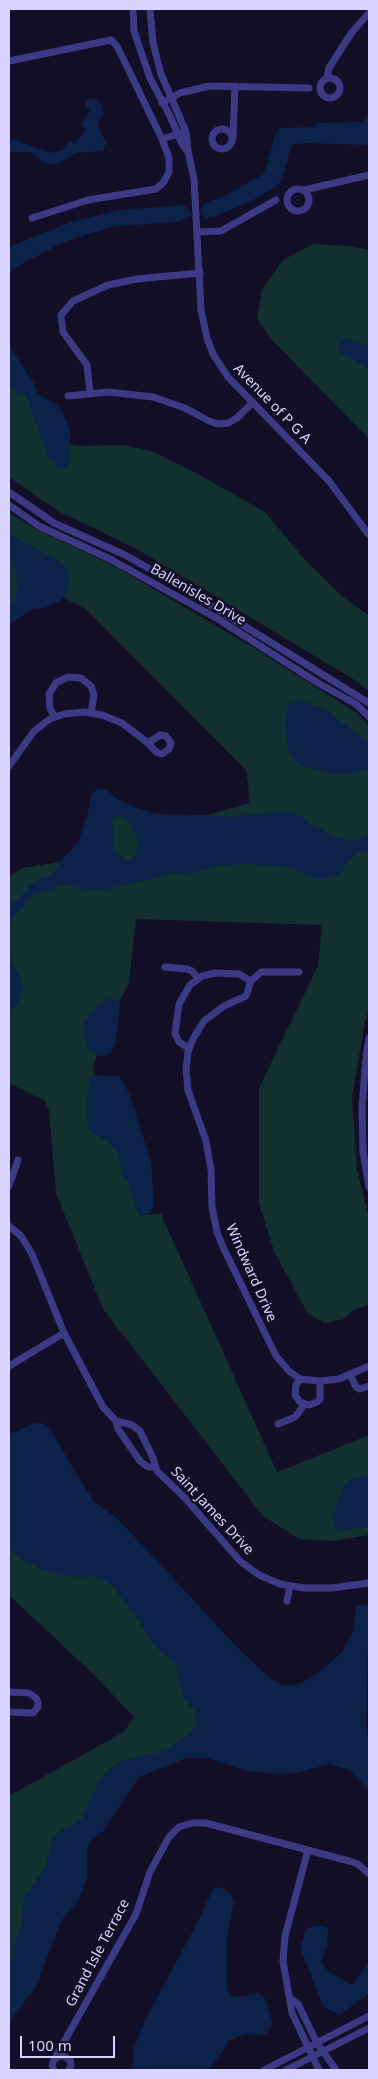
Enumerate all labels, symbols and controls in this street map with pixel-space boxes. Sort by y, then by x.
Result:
street label: Avenue of P G A [230,361,314,447]
street label: Ballenisles Drive [147,561,249,629]
street label: Windward Drive [222,1222,280,1324]
street label: Saint James Drive [167,1464,257,1558]
street label: Grand Isle Terrace [63,1896,133,2010]
scale bar [22,2026,118,2058]
text: 100 m [28,2035,72,2055]

